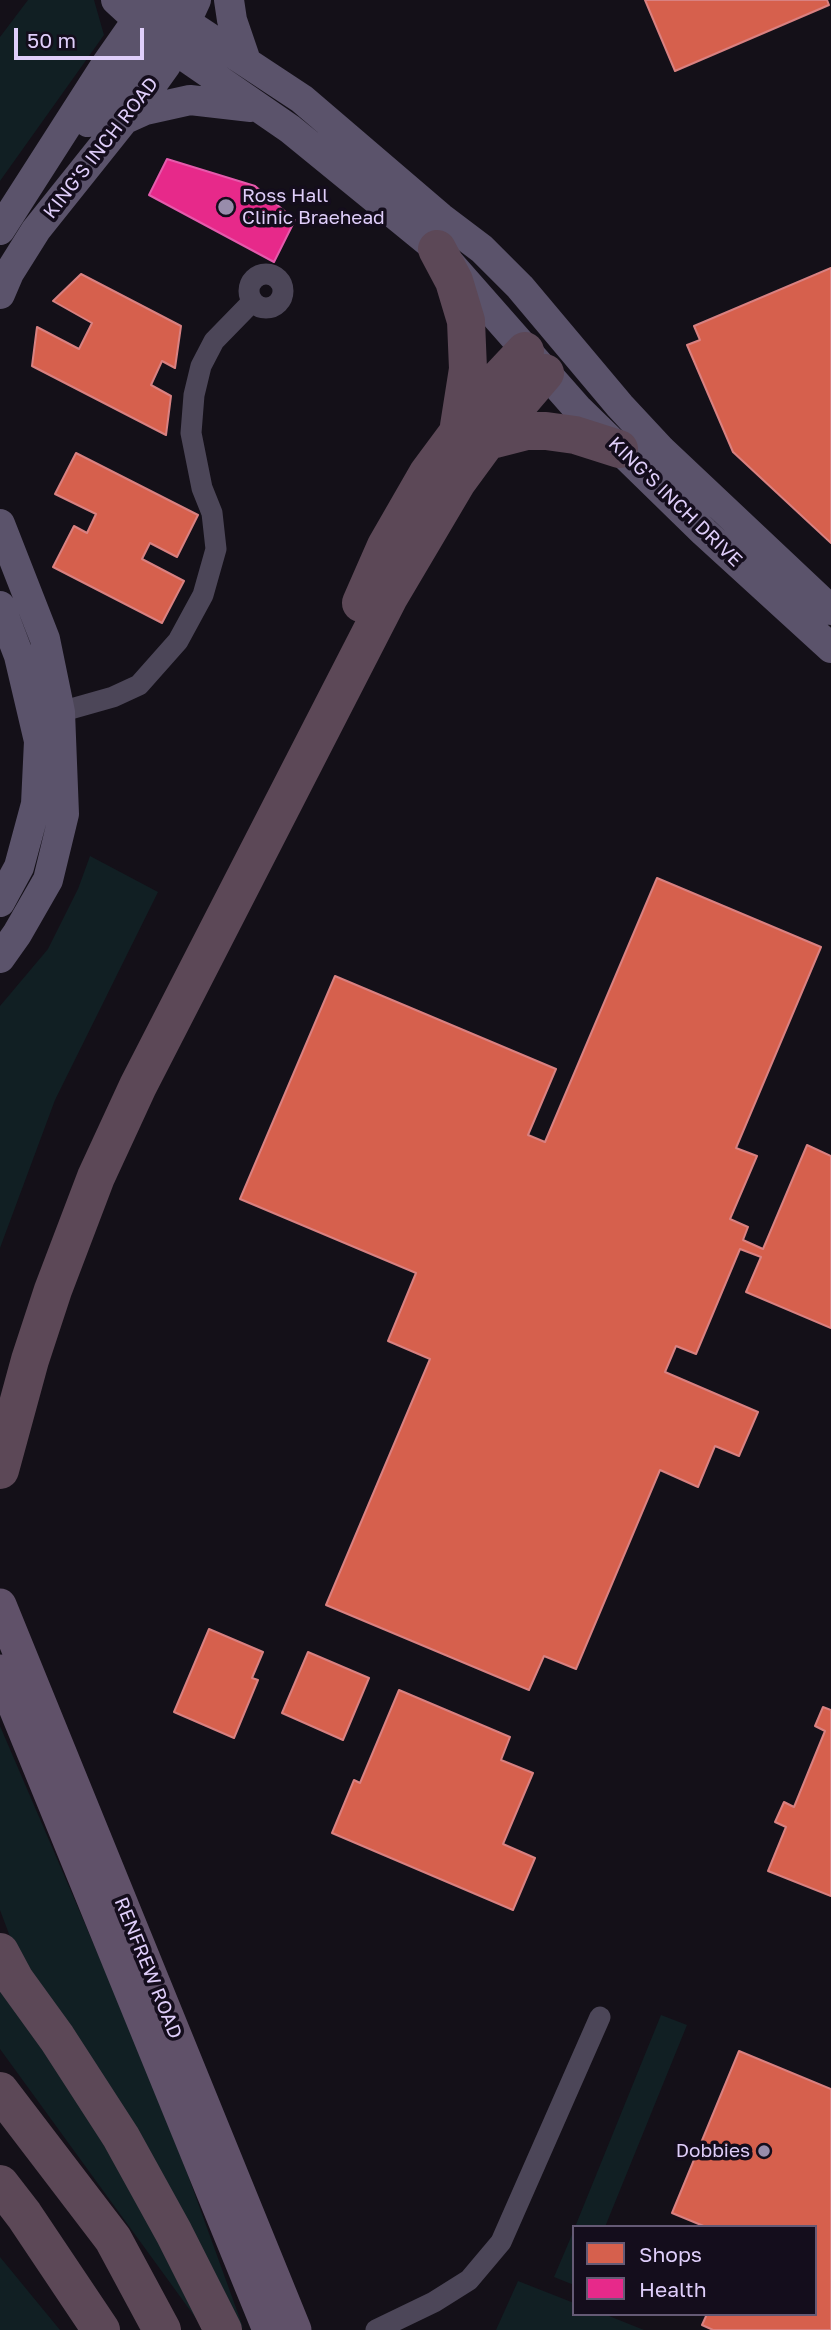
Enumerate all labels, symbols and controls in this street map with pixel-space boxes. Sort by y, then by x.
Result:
scale bar [18,14,147,58]
text: 50 m [27,27,76,53]
street label: KING'S INCH ROAD [39,73,163,223]
place label: Ross Hall Clinic Braehead [242,185,385,229]
marker: Ross Hall Clinic Braehead [216,197,236,217]
street label: KING'S INCH DRIVE [603,432,747,572]
street label: RENFREW ROAD [109,1894,187,2042]
place label: Dobbies [676,2140,750,2162]
marker: Dobbies [756,2143,772,2159]
legend [572,2225,817,2316]
text: Shops [639,2241,702,2267]
text: Health [639,2276,707,2302]

